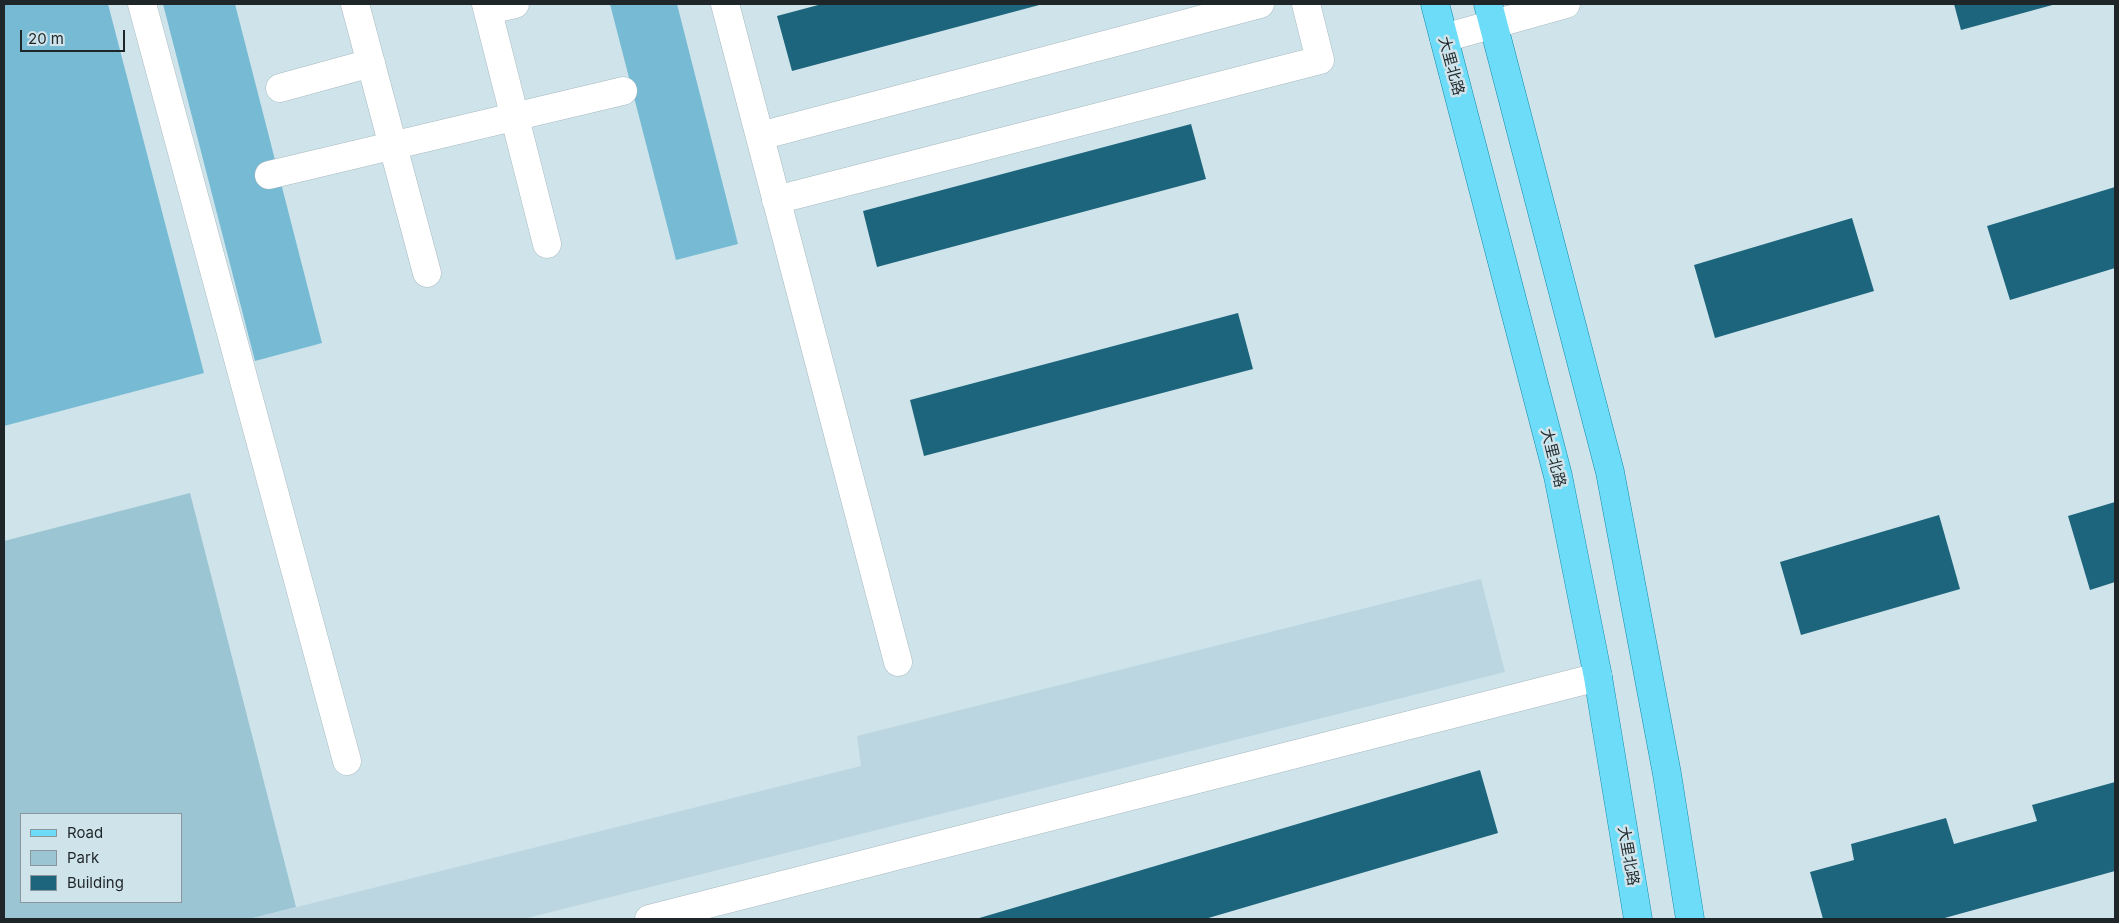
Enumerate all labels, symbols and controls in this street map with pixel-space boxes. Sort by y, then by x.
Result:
scale bar [22,20,128,52]
text: 20 m [28,29,64,48]
street label: 大里北路 [1435,35,1467,97]
street label: 大里北路 [1537,427,1569,489]
legend [20,813,182,903]
text: Road [67,823,103,842]
street label: 大里北路 [1614,825,1642,887]
text: Park [67,848,99,867]
text: Building [67,873,124,892]

